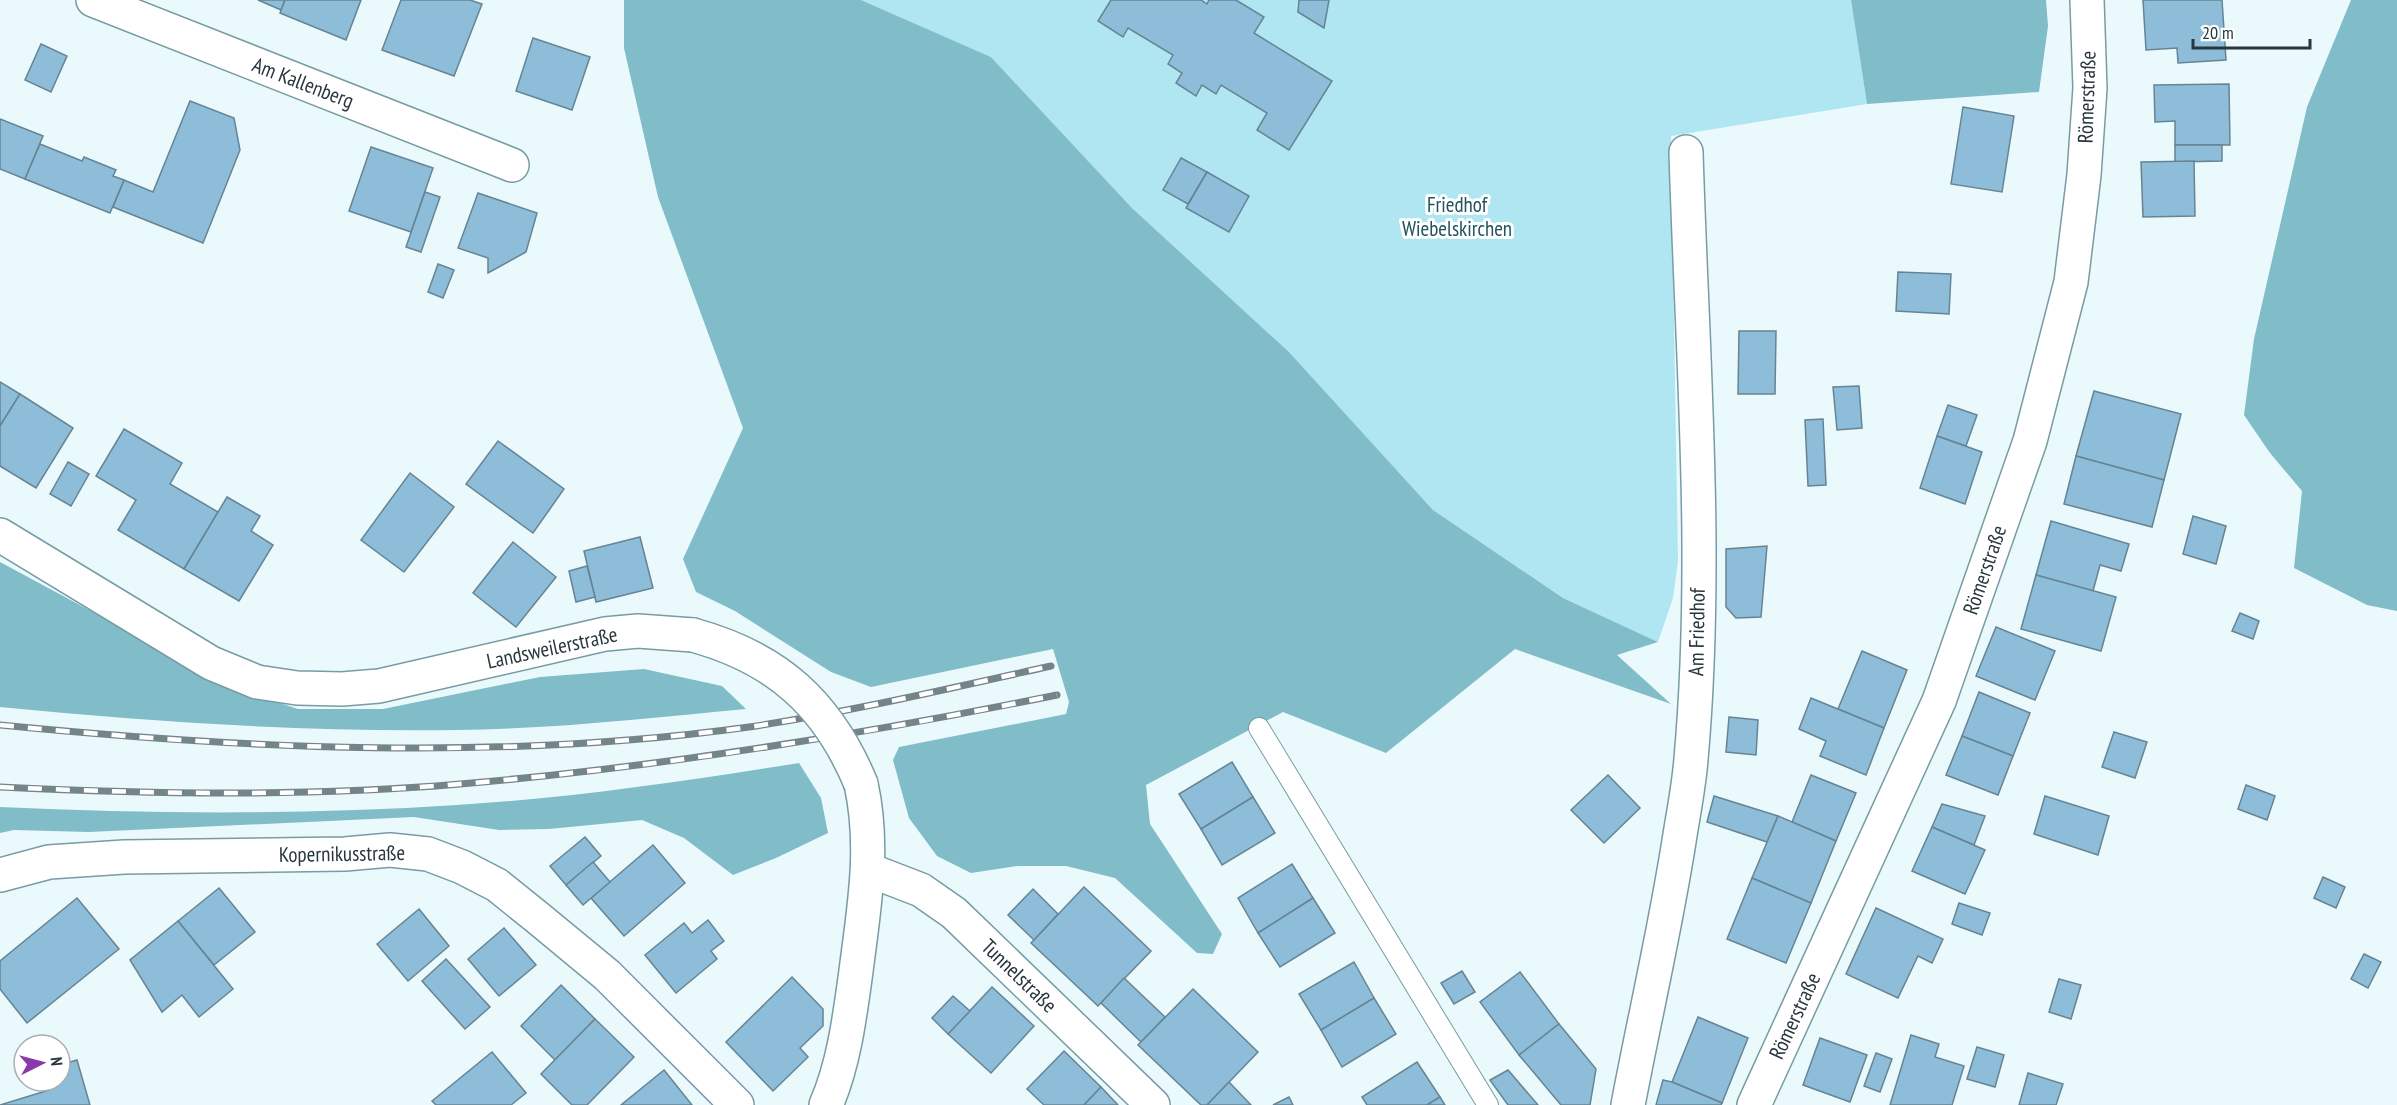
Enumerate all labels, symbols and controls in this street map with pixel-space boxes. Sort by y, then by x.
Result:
scale bar [2193,12,2310,50]
text: 20 m [2202,21,2234,44]
street label: Römerstraße [2071,50,2102,144]
street label: Am Kallenberg [249,51,358,114]
park label: Friedhof Wiebelskirchen [1402,191,1512,242]
street label: Römerstraße [1957,522,2012,618]
street label: Am Friedhof [1682,587,1711,676]
street label: Landsweilerstraße [484,620,620,675]
street label: Kopernikusstraße [279,839,405,868]
street label: Tunnelstraße [976,933,1063,1018]
street label: Römerstraße [1763,968,1826,1063]
north arrow [12,1033,72,1093]
text: N [47,1056,67,1067]

